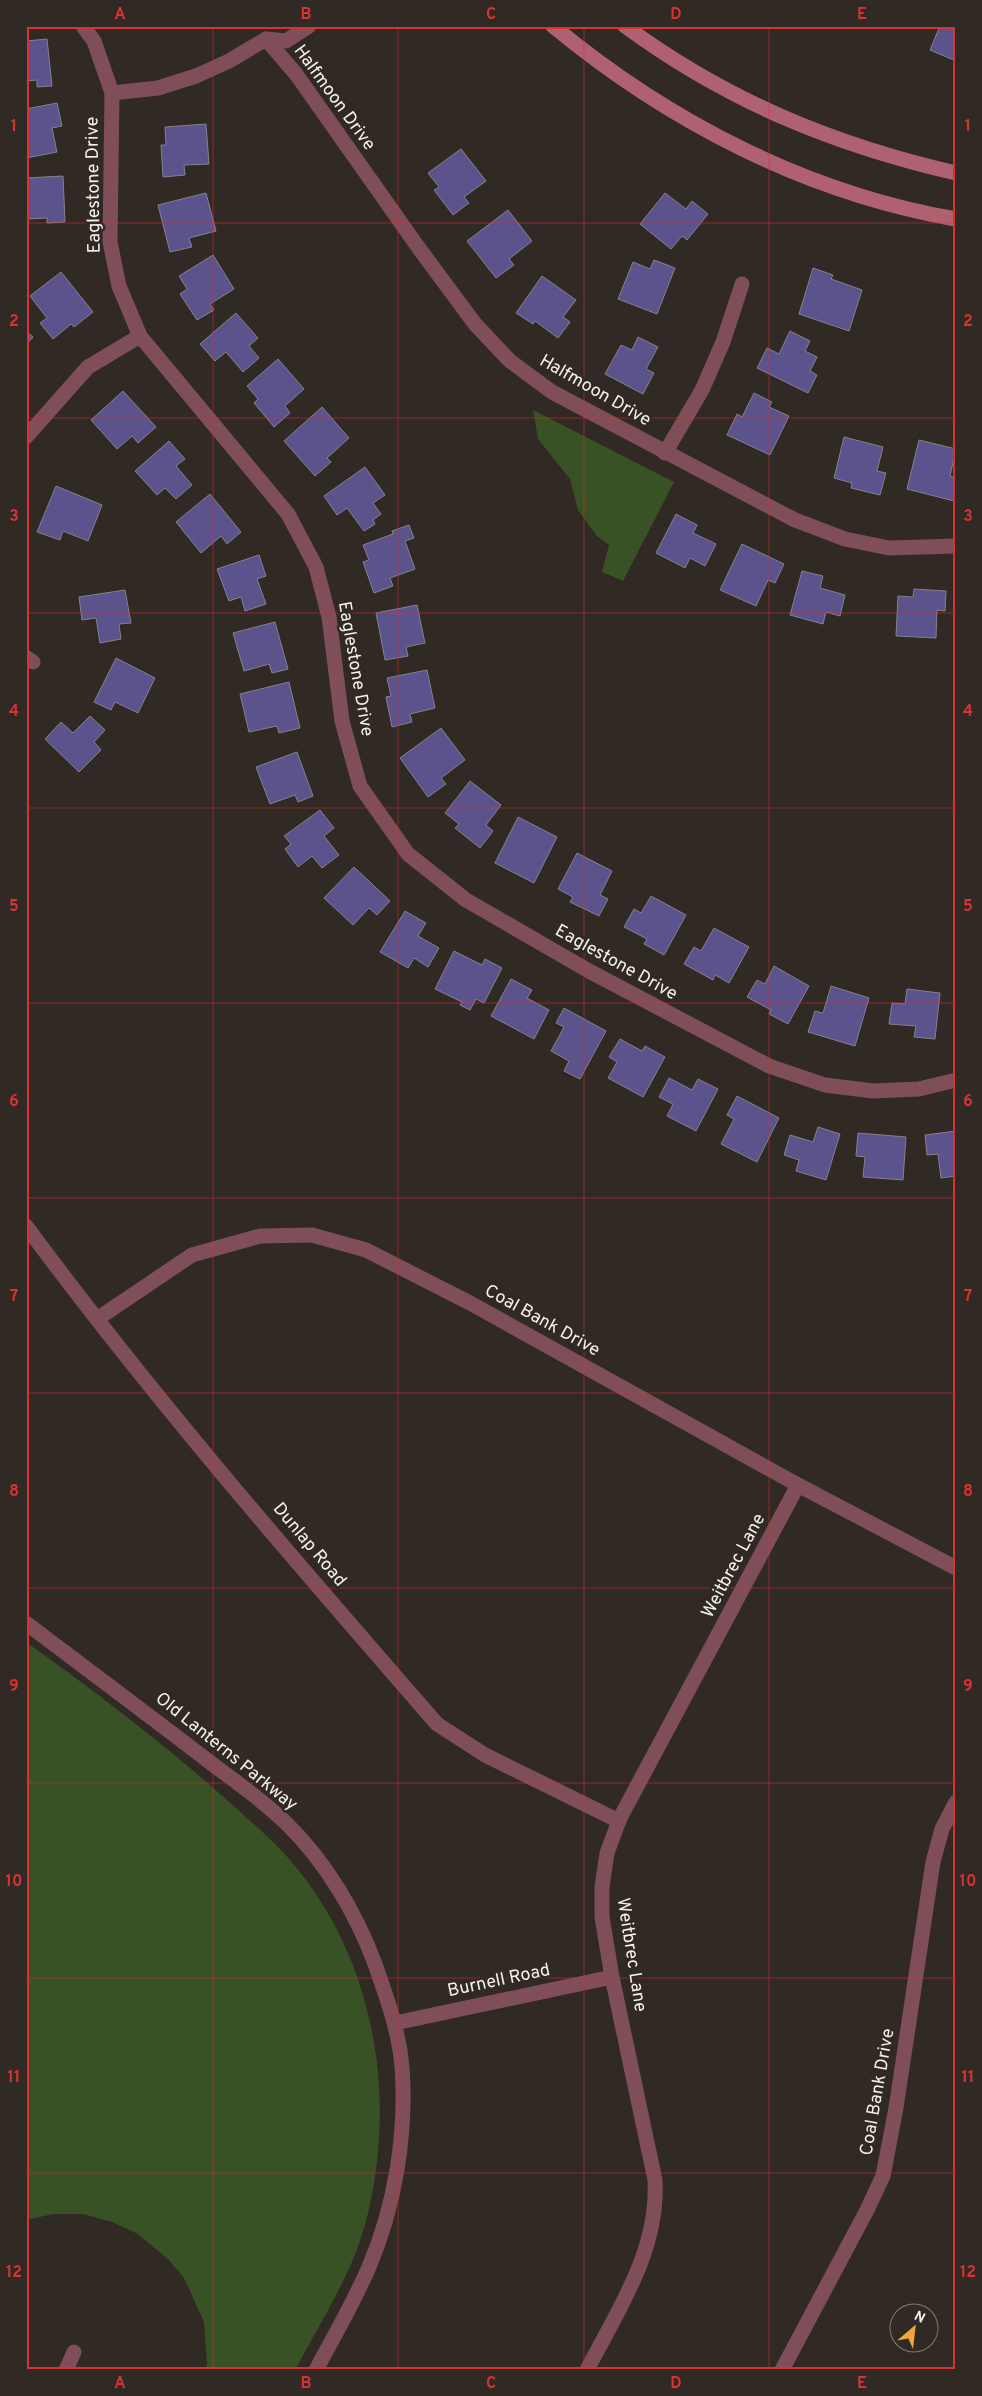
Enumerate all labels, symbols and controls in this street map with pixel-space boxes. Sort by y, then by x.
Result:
text: A [114,5,126,25]
text: B [300,5,312,25]
text: C [486,5,496,25]
text: D [670,5,682,25]
text: E [857,5,867,25]
street label: Halfmoon Drive [288,41,380,155]
text: 1 [11,117,17,137]
street label: Eaglestone Drive [81,117,107,253]
text: 1 [965,117,971,137]
text: 2 [9,312,19,332]
text: 2 [963,312,973,332]
street label: Halfmoon Drive [535,350,655,432]
text: 3 [9,507,19,527]
text: 3 [963,507,973,527]
street label: Eaglestone Drive [332,600,378,738]
text: 4 [9,702,19,722]
text: 4 [963,702,973,722]
text: 5 [9,897,19,917]
text: 5 [963,897,973,917]
street label: Eaglestone Drive [551,920,681,1006]
text: 6 [9,1092,19,1112]
text: 6 [963,1092,973,1112]
street label: Coal Bank Drive [480,1280,604,1362]
text: 7 [10,1287,18,1307]
text: 7 [964,1287,972,1307]
text: 8 [9,1482,19,1502]
text: 8 [963,1482,973,1502]
street label: Dunlap Road [267,1498,351,1592]
street label: Weitbrec Lane [697,1510,771,1622]
text: 9 [9,1677,19,1697]
text: 9 [963,1677,973,1697]
street label: Old Lanterns Parkway [150,1688,302,1816]
text: 10 [6,1872,22,1892]
text: 10 [960,1872,976,1892]
street label: Weitbrec Lane [611,1896,651,2014]
street label: Burnell Road [446,1959,552,2003]
street label: Coal Bank Drive [856,2027,900,2157]
text: 11 [8,2068,20,2088]
text: 11 [962,2068,974,2088]
text: 12 [6,2263,22,2283]
text: 12 [960,2263,976,2283]
north arrow [890,2304,940,2354]
text: N [911,2308,928,2328]
text: A [114,2374,126,2394]
text: B [300,2374,312,2394]
text: C [486,2374,496,2394]
text: D [670,2374,682,2394]
text: E [857,2374,867,2394]

